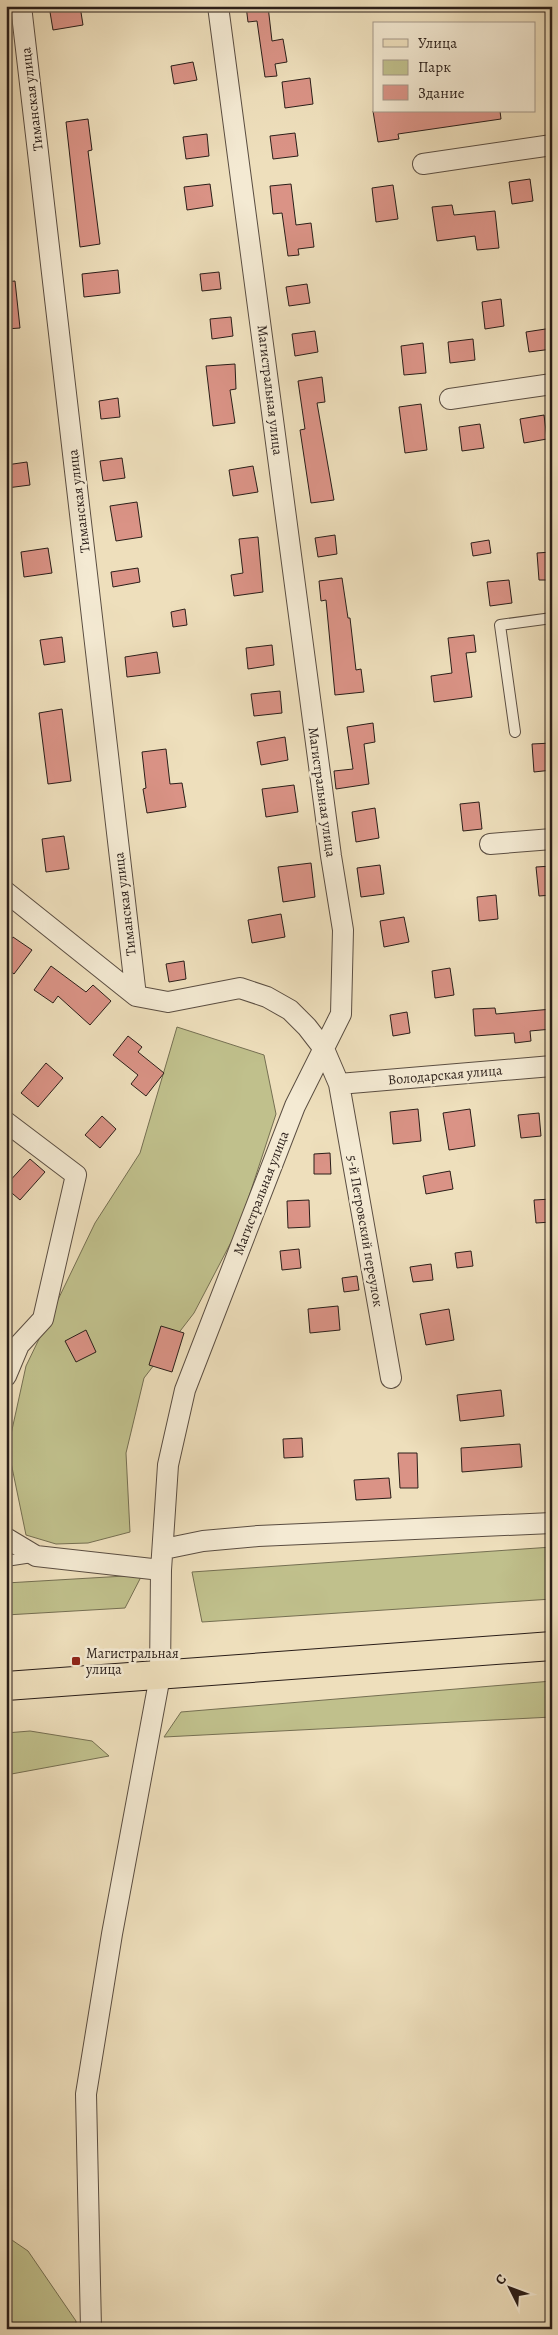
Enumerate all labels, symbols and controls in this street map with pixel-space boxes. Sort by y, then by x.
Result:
legend [373,22,536,112]
text: Улица [418,33,457,53]
street label: Тиманская улица [16,46,48,152]
text: Парк [418,57,451,77]
text: Здание [418,83,465,103]
street label: Магистральная улица [253,324,287,457]
street label: Тиманская улица [63,448,95,554]
street label: Магистральная улица [303,726,341,859]
street label: Тиманская улица [109,851,141,957]
street label: Володарская улица [387,1060,504,1089]
street label: Магистральная улица [229,1128,294,1258]
street label: 5-й Петровский переулок [342,1154,388,1308]
place label: Магистральная улица [85,1644,179,1679]
marker: Магистральная улица [70,1655,82,1667]
north arrow [486,2262,536,2312]
text: С [491,2270,511,2289]

